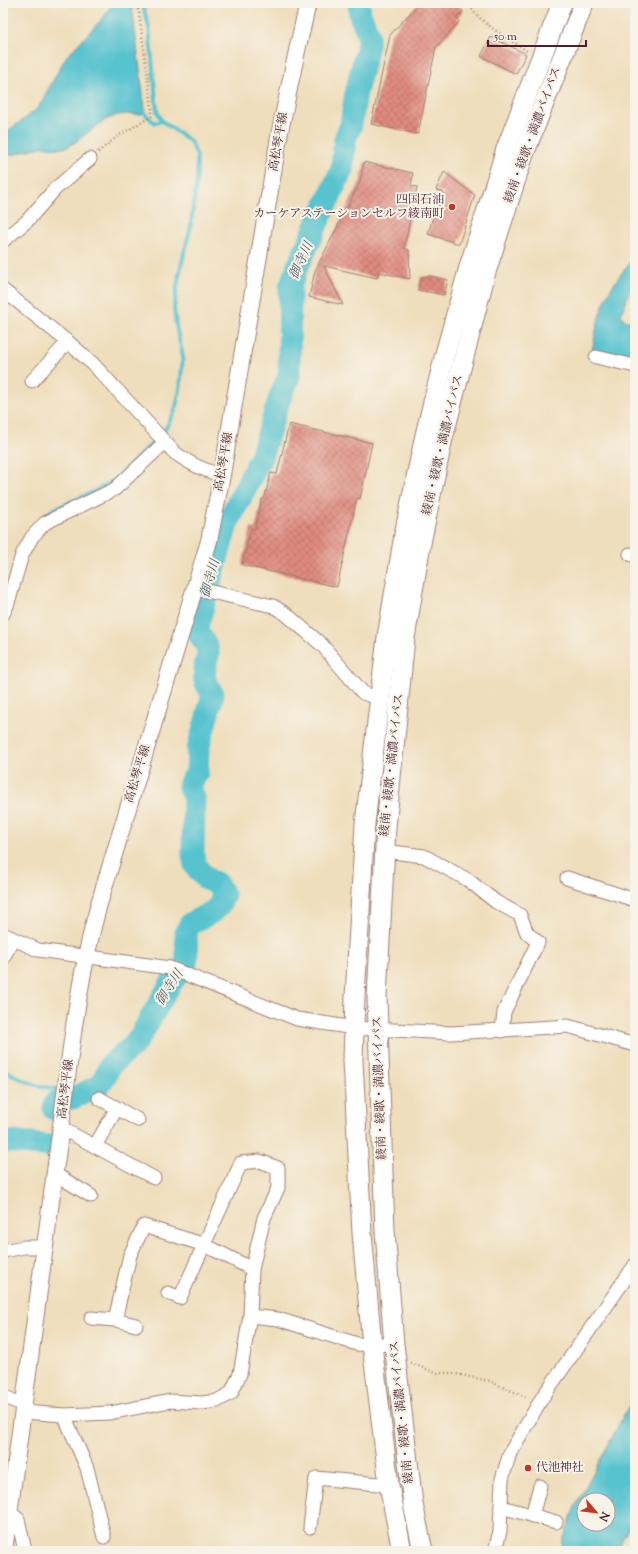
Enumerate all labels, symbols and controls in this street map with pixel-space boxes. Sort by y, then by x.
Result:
scale bar [488,22,586,48]
text: 50 m [493,28,517,46]
street label: 綾南・綾歌・満濃バイパス [500,64,566,206]
street label: 高松琴平線 [265,111,293,173]
place label: 四国石油 カーケアステーションセルフ綾南町 [253,191,444,223]
marker: 四国石油 カーケアステーションセルフ綾南町 [447,202,457,212]
water label: 御寺川 [286,238,319,282]
street label: 綾南・綾歌・満濃バイパス [418,373,468,517]
street label: 高松琴平線 [210,431,238,493]
water label: 御寺川 [197,556,226,600]
street label: 綾南・綾歌・満濃バイパス [376,693,408,837]
street label: 高松琴平線 [121,743,155,805]
water label: 御寺川 [152,965,189,1009]
street label: 綾南・綾歌・満濃バイパス [368,1016,392,1160]
street label: 高松琴平線 [53,1058,79,1120]
street label: 綾南・綾歌・満濃バイパス [386,1340,418,1484]
place label: 代池神社 [536,1459,584,1477]
marker: 代池神社 [523,1463,533,1473]
north arrow [576,1492,616,1532]
text: N [595,1508,614,1524]

